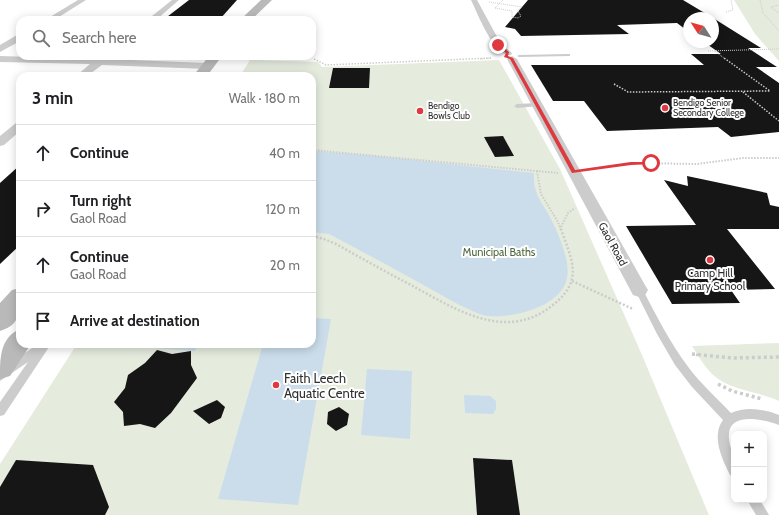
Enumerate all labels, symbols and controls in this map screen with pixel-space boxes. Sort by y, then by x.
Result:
north arrow [683,12,719,48]
search box [16,16,316,60]
icon: search [30,27,52,49]
text: Search here [62,29,137,47]
route end [489,36,507,54]
text: 3 min [32,88,73,108]
text: Walk · 180 m [229,90,300,106]
place label: Bendigo Senior Secondary College [673,97,744,118]
place label: Bendigo Bowls Club [428,100,470,121]
marker: Bendigo Senior Secondary College [660,103,670,113]
marker: Bendigo Bowls Club [415,106,425,116]
icon: ahead [32,142,54,164]
text: Continue [70,144,129,162]
text: 40 m [269,145,300,161]
route start [642,154,660,172]
text: Turn right [70,192,131,210]
icon: right [32,198,54,220]
text: 120 m [266,201,300,217]
text: Gaol Road [70,210,126,226]
street label: Gaol Road [595,220,631,268]
park label: Municipal Baths [463,245,536,259]
text: Continue [70,248,129,266]
icon: ahead [32,254,54,276]
marker: Camp Hill Primary School [705,255,715,265]
text: 20 m [270,257,300,273]
text: Gaol Road [70,266,126,282]
place label: Camp Hill Primary School [675,266,746,293]
icon: arrive [32,310,54,332]
text: Arrive at destination [70,312,200,330]
place label: Faith Leech Aquatic Centre [284,370,365,401]
marker: Faith Leech Aquatic Centre [271,380,281,390]
map controls [731,431,767,503]
button: + [731,431,767,467]
button: − [731,467,767,503]

